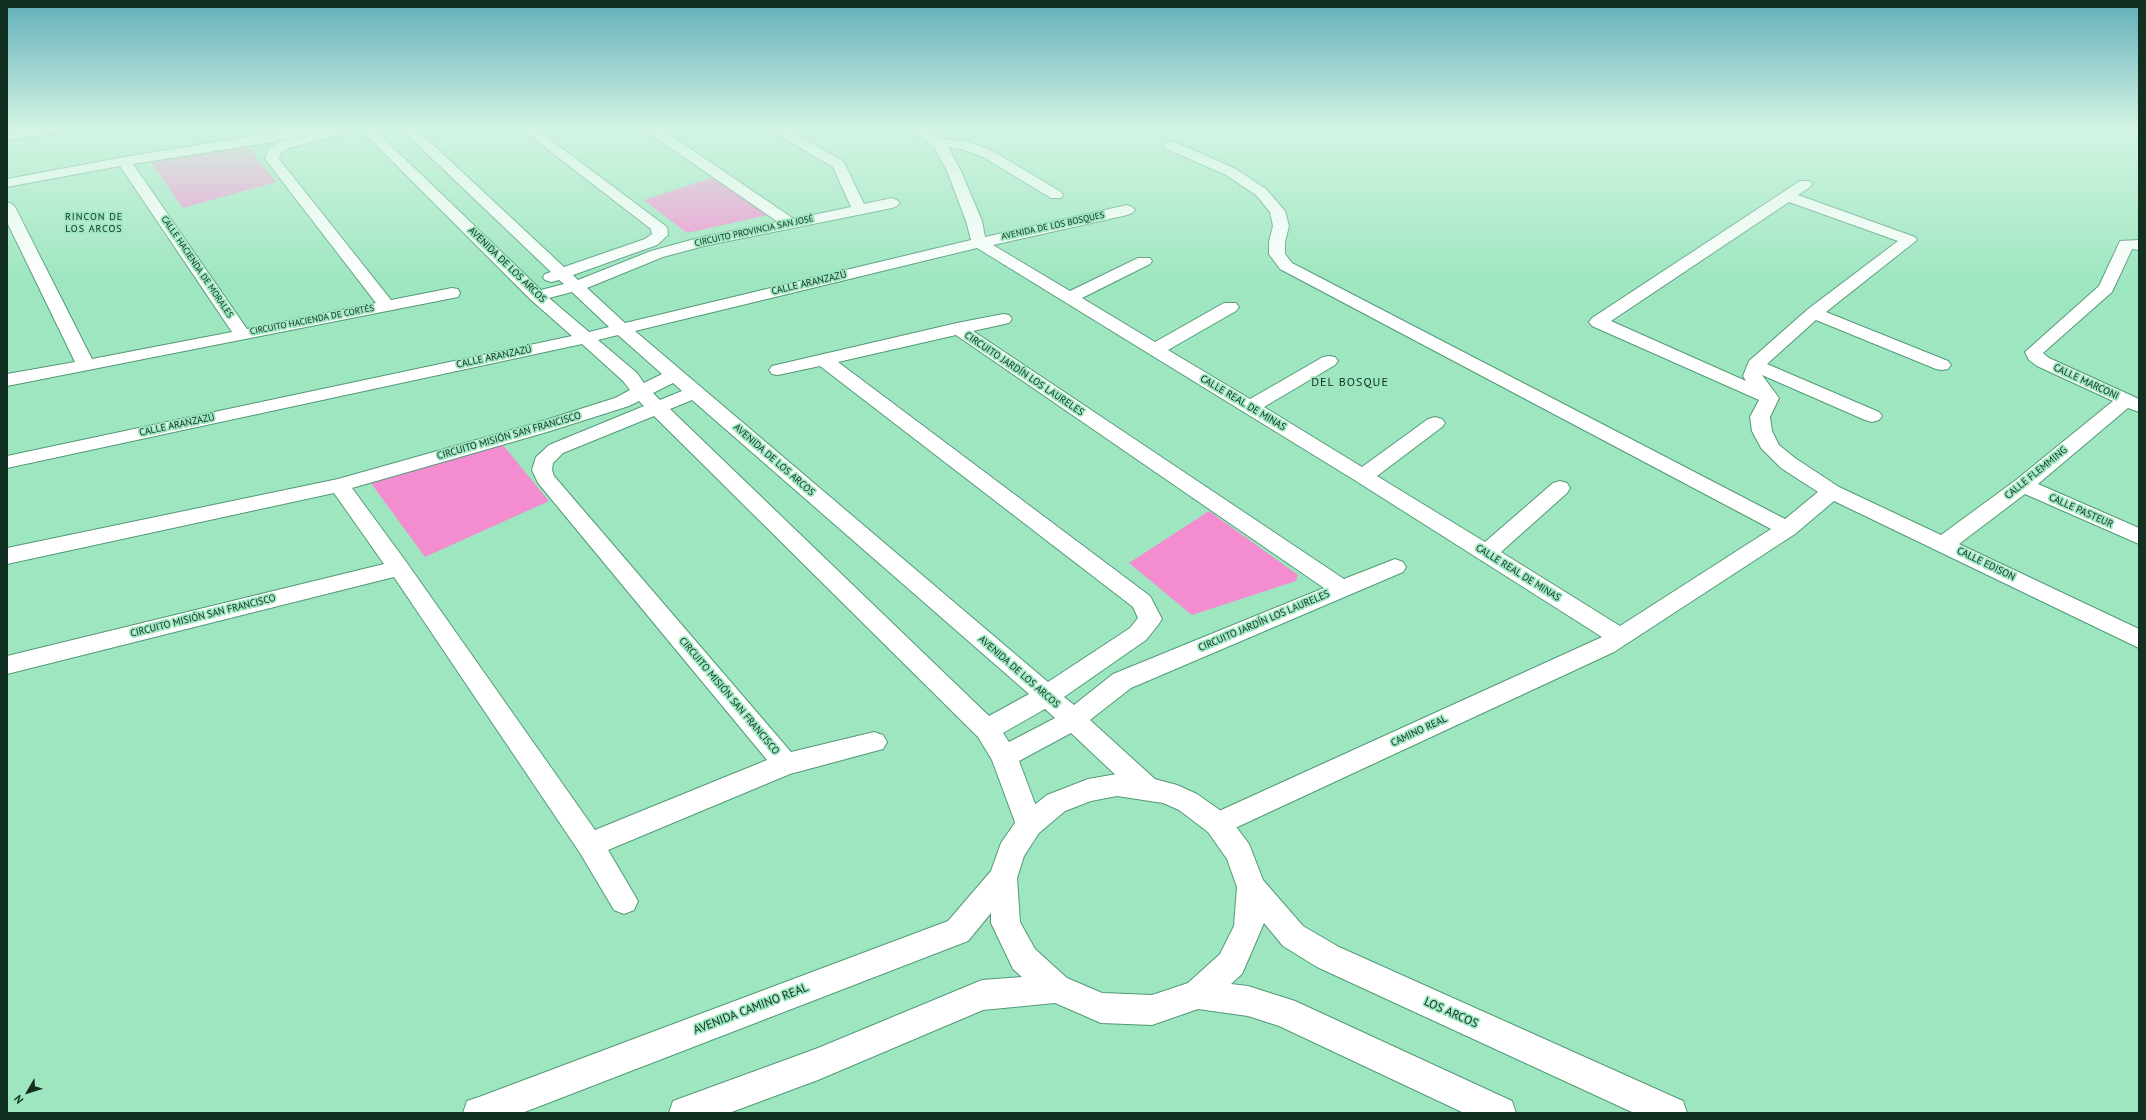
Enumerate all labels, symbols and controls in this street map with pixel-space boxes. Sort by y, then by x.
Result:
street label: AVENIDA DE LOS BOSQUES [1000,210,1106,242]
district label: RINCON DE LOS ARCOS [65,211,123,234]
street label: CIRCUITO PROVINCIA SAN JOSÉ [693,213,815,249]
street label: CALLE HACIENDA DE MORALES [159,214,235,320]
street label: AVENIDA DE LOS ARCOS [466,225,548,305]
street label: CALLE ARANZAZÚ [770,269,848,297]
street label: CIRCUITO HACIENDA DE CORTÉS [249,303,375,337]
street label: CIRCUITO JARDÍN LOS LAURELES [962,329,1086,419]
street label: CALLE ARANZAZÚ [455,343,533,371]
street label: CALLE MARCONI [2051,362,2121,402]
street label: CALLE REAL DE MINAS [1198,373,1288,433]
district label: DEL BOSQUE [1311,376,1389,390]
street label: CIRCUITO MISIÓN SAN FRANCISCO [436,410,582,462]
street label: CALLE ARANZAZÚ [138,411,216,439]
street label: AVENIDA DE LOS ARCOS [731,421,817,499]
street label: CALLE FLEMMING [2002,444,2070,502]
street label: CALLE PASTEUR [2047,491,2115,531]
street label: CALLE REAL DE MINAS [1473,542,1563,604]
street label: CALLE EDISON [1955,545,2017,583]
street label: CIRCUITO JARDÍN LOS LAURELES [1197,588,1331,654]
street label: CIRCUITO MISIÓN SAN FRANCISCO [129,592,277,640]
street label: AVENIDA DE LOS ARCOS [976,633,1062,711]
street label: CIRCUITO MISIÓN SAN FRANCISCO [676,635,782,757]
street label: CAMINO REAL [1389,713,1449,749]
street label: AVENIDA CAMINO REAL [692,980,810,1038]
street label: LOS ARCOS [1422,995,1480,1031]
north arrow [8,1072,48,1112]
text: N [11,1092,26,1107]

